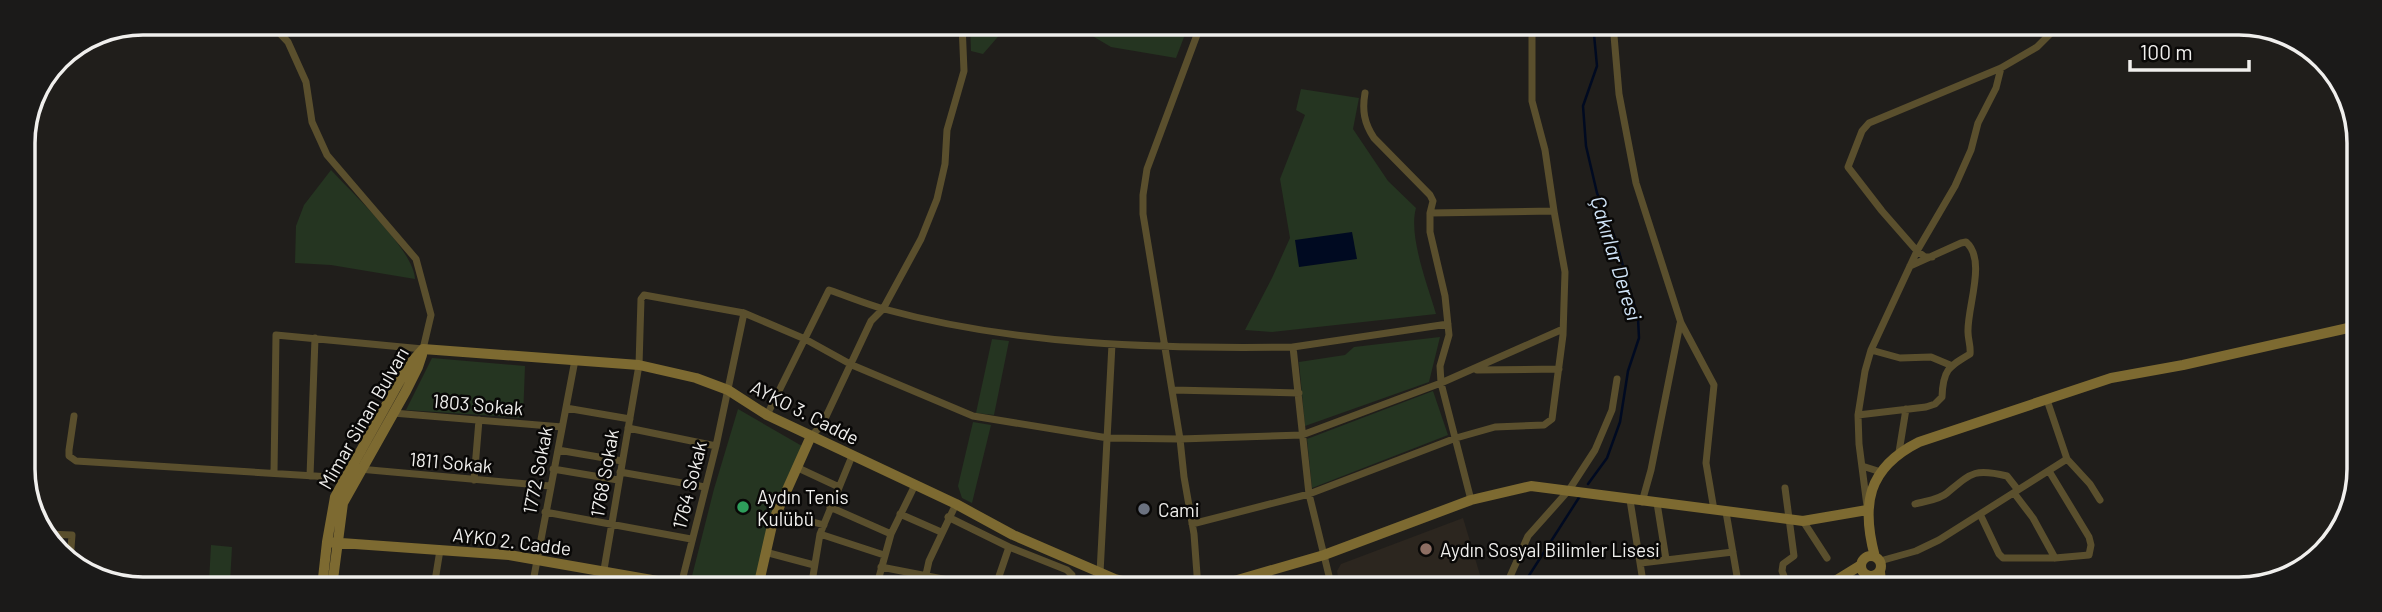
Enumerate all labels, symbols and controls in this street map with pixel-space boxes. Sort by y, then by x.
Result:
scale bar [2130,28,2249,72]
text: 100 m [2140,39,2193,64]
water label: Çakırlar Deresi [1586,193,1648,324]
street label: Mimar Sinan Bulvarı [313,343,413,493]
street label: AYKO 3. Cadde [747,375,863,449]
street label: 1803 Sokak [432,389,524,419]
street label: 1772 Sokak [517,424,557,516]
street label: 1768 Sokak [585,427,623,519]
street label: 1764 Sokak [667,439,711,531]
street label: 1811 Sokak [409,447,493,477]
place label: Aydın Tenis Kulübü [757,485,849,530]
place label: Cami [1158,498,1200,521]
marker: Aydın Tenis Kulübü [735,499,751,515]
marker: Cami [1136,501,1152,517]
street label: AYKO 2. Cadde [451,522,573,560]
place label: Aydın Sosyal Bilimler Lisesi [1440,538,1660,561]
marker: Aydın Sosyal Bilimler Lisesi [1418,541,1434,557]

